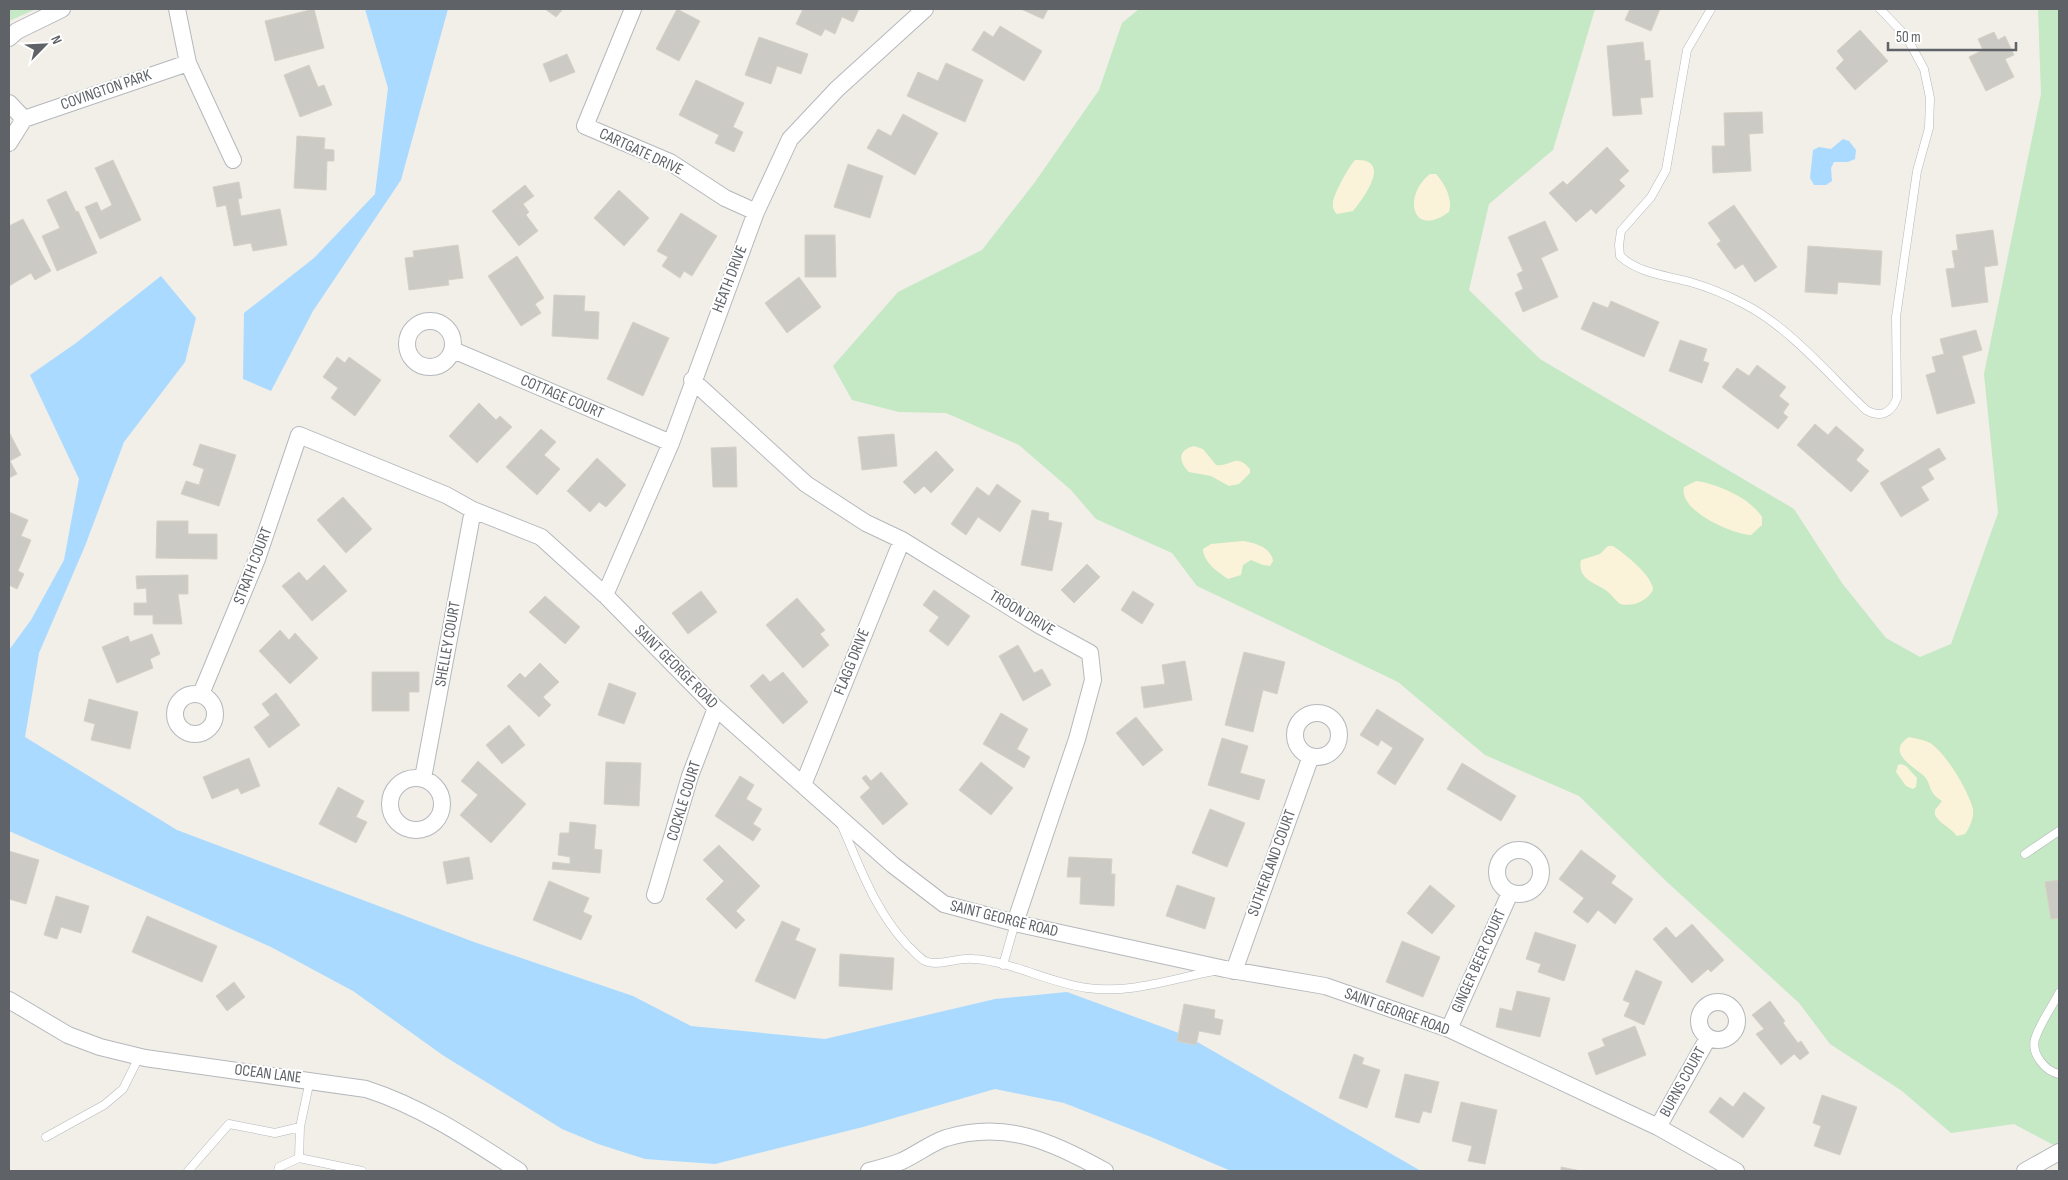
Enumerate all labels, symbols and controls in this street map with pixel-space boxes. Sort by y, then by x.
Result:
north arrow [20,20,70,70]
scale bar [1888,20,2016,52]
text: 50 m [1896,28,1921,47]
text: N [47,33,66,47]
street label: COVINGTON PARK [58,65,155,114]
street label: CARTGATE DRIVE [596,124,686,180]
street label: HEATH DRIVE [709,243,751,315]
street label: COTTAGE COURT [517,371,607,423]
street label: STRATH COURT [230,524,277,607]
street label: TROON DRIVE [986,586,1058,640]
street label: SHELLEY COURT [431,599,465,688]
street label: SAINT GEORGE ROAD [630,621,722,713]
street label: FLAGG DRIVE [830,626,874,698]
street label: COCKLE COURT [663,758,705,843]
street label: SUTHERLAND COURT [1244,807,1300,919]
street label: SAINT GEORGE ROAD [948,896,1060,942]
street label: GINGER BEER COURT [1448,906,1511,1016]
street label: SAINT GEORGE ROAD [1342,984,1452,1040]
street label: BURNS COURT [1656,1043,1710,1120]
street label: OCEAN LANE [233,1060,303,1088]

